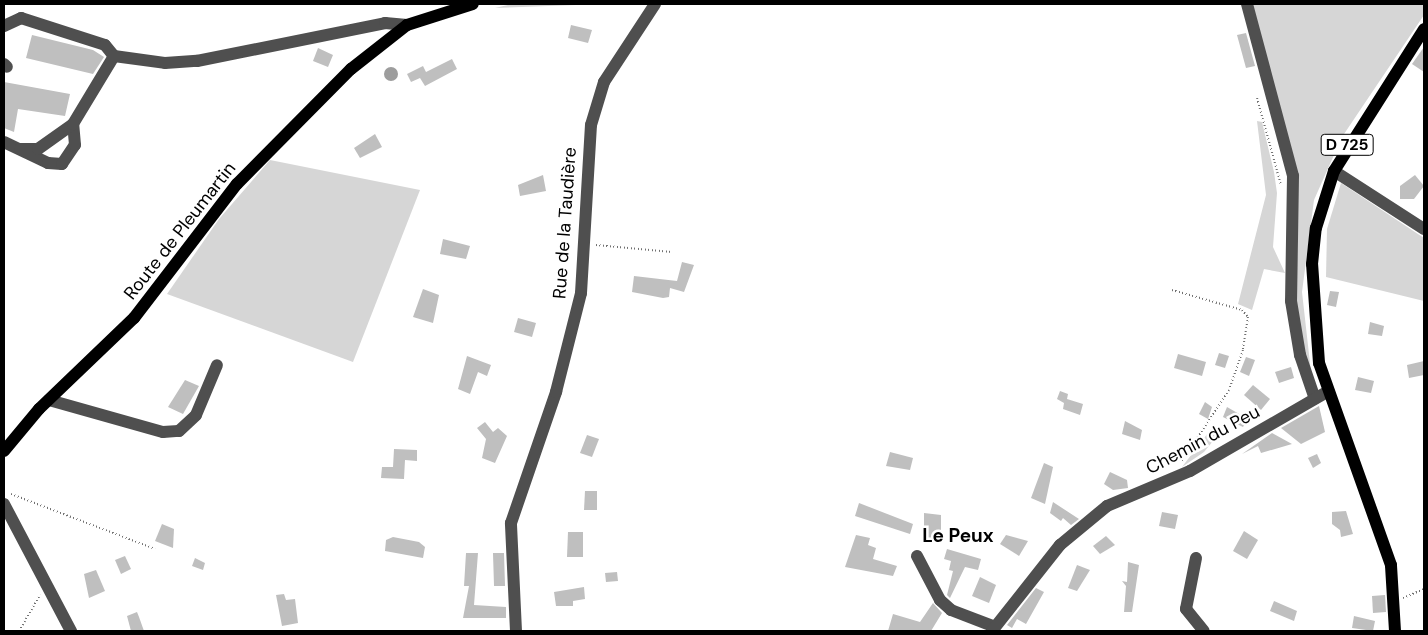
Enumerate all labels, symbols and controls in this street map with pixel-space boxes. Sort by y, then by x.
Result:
road number: D 725 [1320,132,1374,158]
street label: Rue de la Taudière [549,146,581,300]
street label: Route de Pleumartin [120,158,240,304]
street label: Chemin du Peu [1142,401,1264,479]
district label: Le Peux [922,525,994,547]

